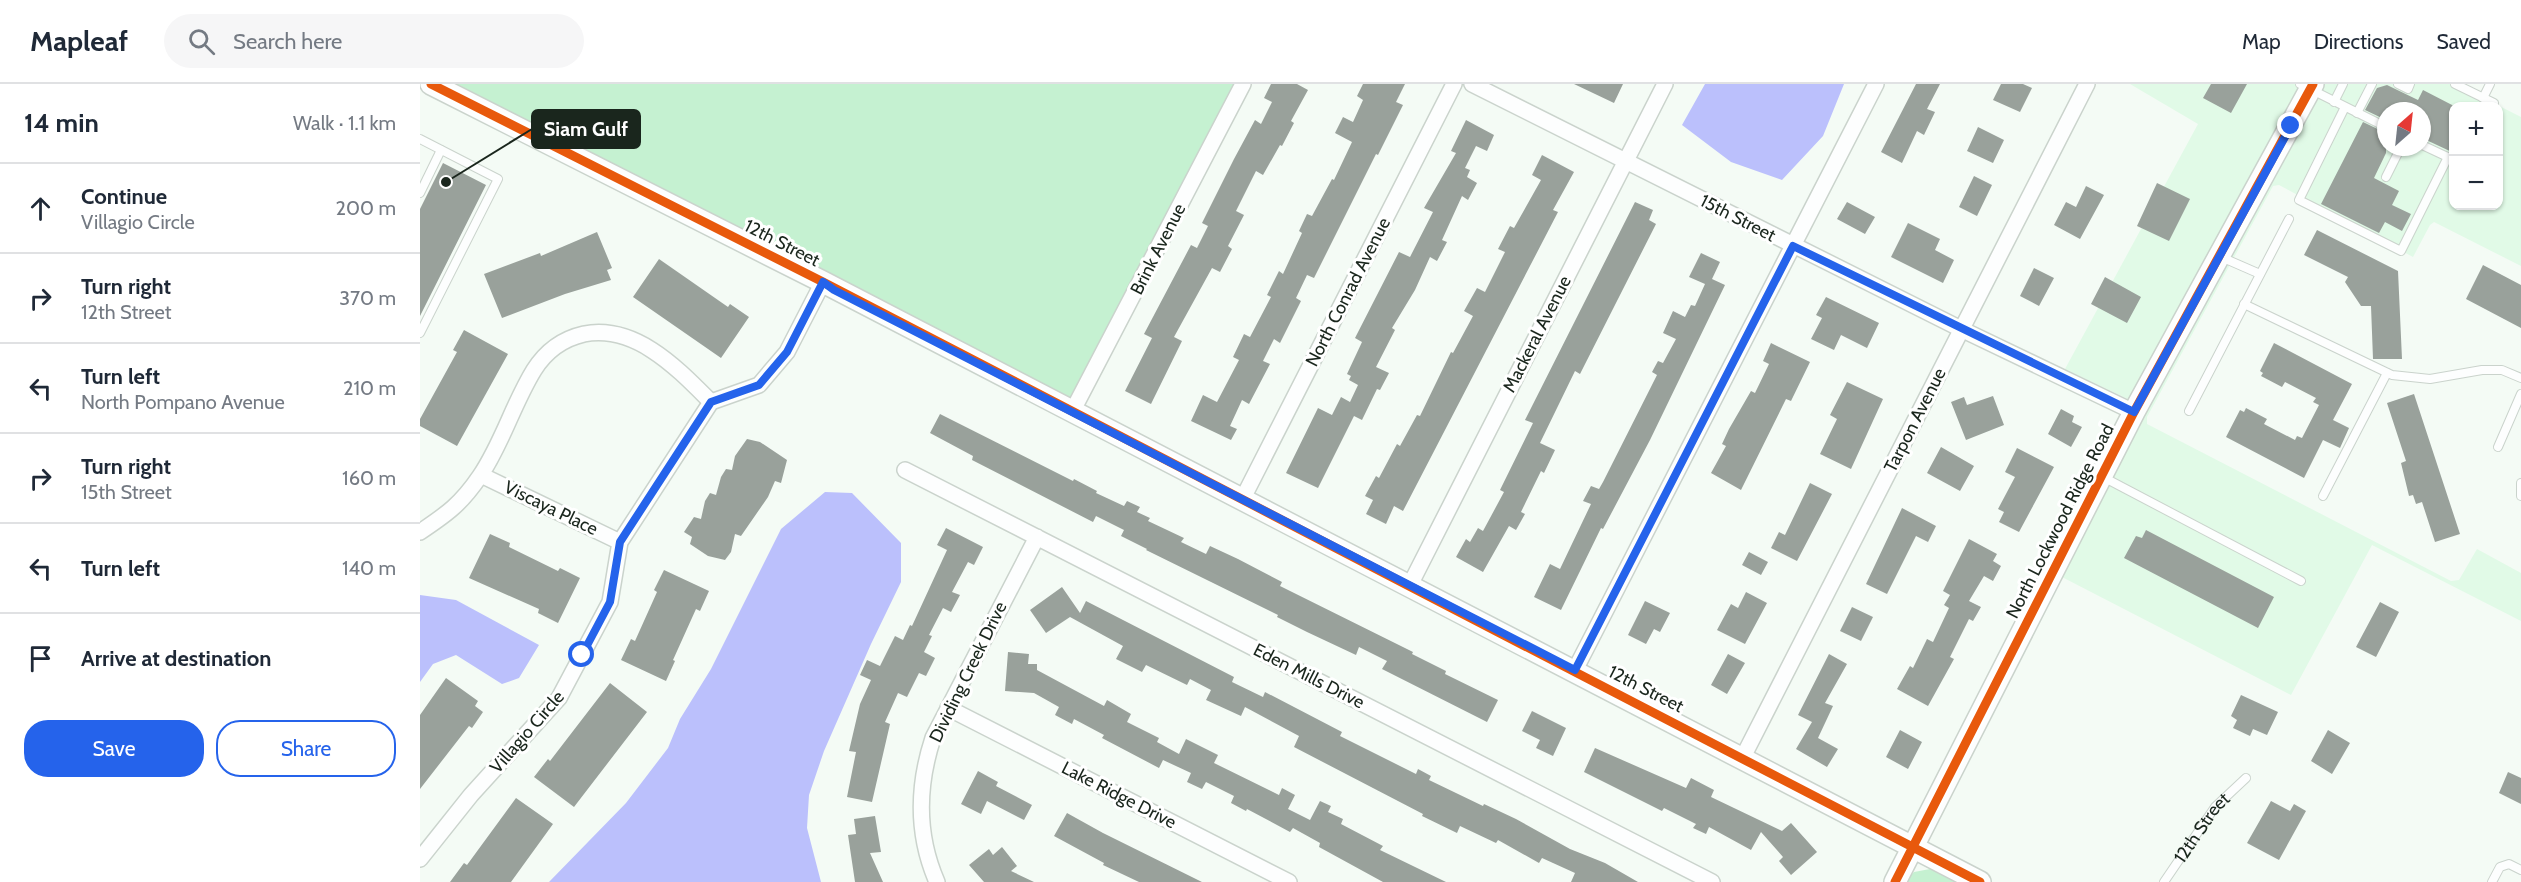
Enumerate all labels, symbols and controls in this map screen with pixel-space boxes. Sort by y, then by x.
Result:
search box [164,14,584,68]
text: Mapleaf [30,24,128,58]
icon: search [185,25,218,58]
text: Search here [233,28,342,55]
text: Map [2242,29,2281,54]
text: Directions [2314,29,2403,54]
text: Saved [2436,29,2491,54]
north arrow [2377,102,2431,156]
map controls [2449,102,2503,210]
button: + [2449,102,2503,156]
text: 14 min [24,107,99,139]
callout: Siam Gulf [532,110,640,148]
text: Walk · 1.1 km [293,111,396,135]
route end [2277,112,2303,138]
text: Siam Gulf [544,117,628,141]
button: − [2449,156,2503,210]
text: Continue [81,183,167,210]
street label: 15th Street [1697,190,1779,246]
icon: ahead [24,192,57,225]
text: 200 m [336,196,396,220]
street label: Brink Avenue [1126,200,1190,298]
text: Villagio Circle [81,210,195,234]
street label: North Conrad Avenue [1301,214,1395,370]
street label: 12th Street [741,215,823,271]
street label: Mackeral Avenue [1498,272,1576,396]
text: Turn right [81,273,171,300]
icon: right [24,282,57,315]
text: 370 m [339,286,396,310]
text: 12th Street [81,300,171,324]
text: Turn left [81,363,160,390]
street label: Tarpon Avenue [1879,364,1951,476]
icon: left [24,372,57,405]
text: 210 m [343,376,396,400]
text: North Pompano Avenue [81,390,285,414]
street label: North Lockwood Ridge Road [2001,420,2119,622]
text: Turn right [81,453,171,480]
icon: right [24,462,57,495]
text: 160 m [342,466,396,490]
street label: Viscaya Place [501,476,601,540]
text: 15th Street [81,480,172,504]
icon: left [24,552,57,585]
text: Turn left [81,555,160,582]
text: 140 m [342,556,396,580]
street label: Dividing Creek Drive [924,598,1012,746]
street label: Eden Mills Drive [1250,639,1368,713]
route start [568,641,594,667]
icon: arrive [24,642,57,675]
text: Arrive at destination [81,645,271,672]
street label: 12th Street [1605,661,1687,717]
street label: Villagio Circle [485,686,569,778]
button: Save [24,720,204,777]
button: Share [216,720,396,777]
street label: Lake Ridge Drive [1058,757,1180,833]
street label: 12th Street [2169,788,2234,867]

